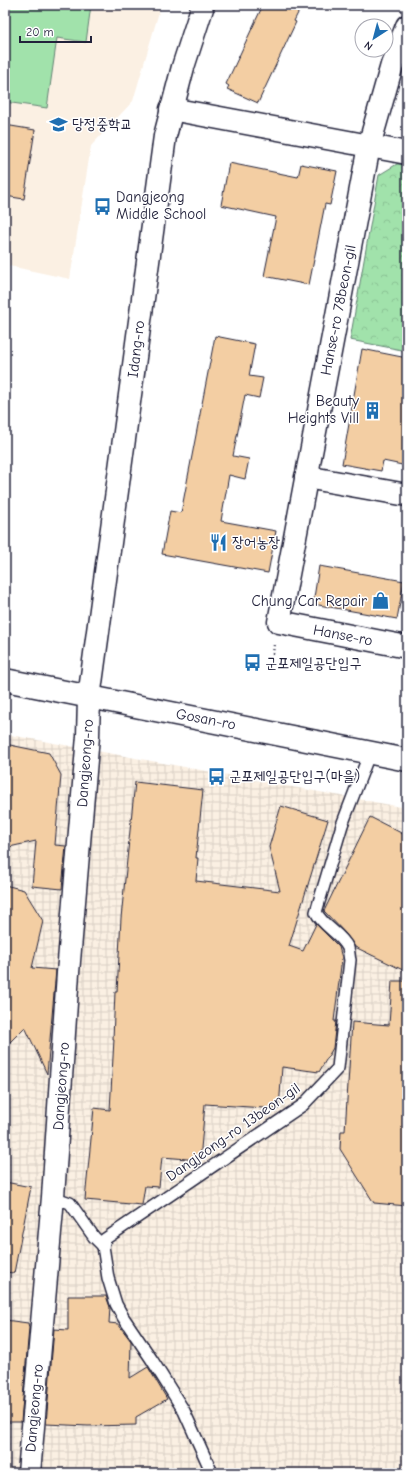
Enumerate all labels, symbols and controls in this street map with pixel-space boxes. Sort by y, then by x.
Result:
scale bar [20,18,91,44]
north arrow [354,18,394,58]
text: 20 m [26,25,54,39]
text: N [362,38,375,53]
school or university icon: 당정중학교 [49,114,69,134]
place label: 당정중학교 [72,115,132,133]
place label: Dangjeong Middle School [116,188,206,223]
bus stop icon: Dangjeong Middle School [93,196,113,216]
street label: Hanse-ro 78beon-gil [317,243,359,377]
street label: Idang-ro [124,319,148,379]
place label: Beauty Heights Vill [288,392,359,427]
building icon: Beauty Heights Vill [362,400,382,420]
restaurant icon: 장어농장 [209,532,229,552]
place label: 장어농장 [232,533,280,551]
shop icon: Chung Car Repair [370,591,390,611]
place label: Chung Car Repair [252,592,367,610]
street label: Hanse-ro [312,620,374,650]
bus stop icon: 군포제일공단입구 [242,653,262,673]
place label: 군포제일공단입구 [265,654,362,672]
street label: Gosan-ro [175,704,237,734]
street label: Dangjeong-ro [73,718,97,808]
bus stop icon: 군포제일공단입구(마을) [206,766,226,786]
place label: 군포제일공단입구(마을) [229,767,360,785]
street label: Dangjeong-ro [49,1041,73,1131]
street label: Dangjeong-ro 13beon-gil [163,1079,303,1185]
street label: Dangjeong-ro [21,1363,47,1453]

